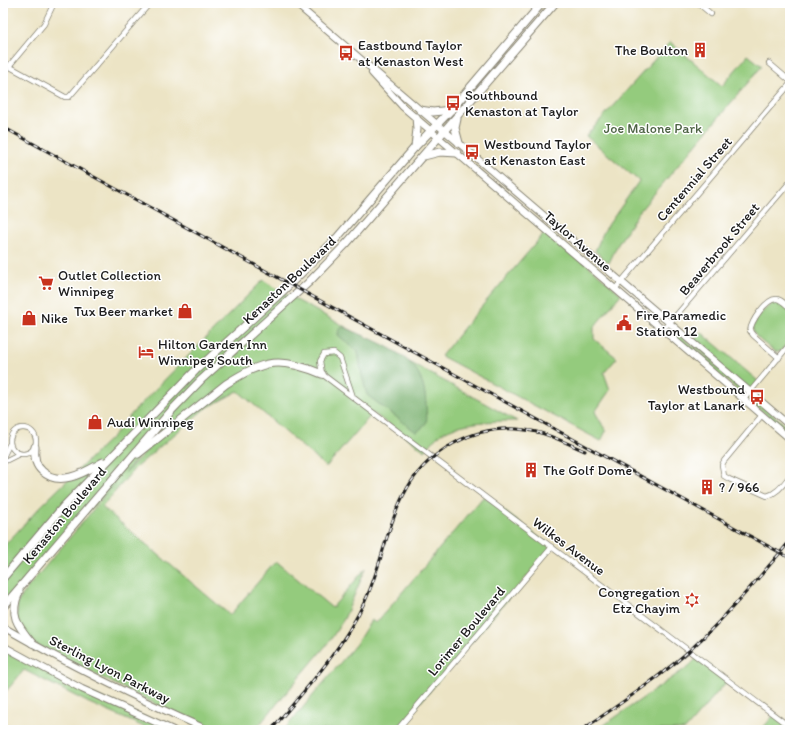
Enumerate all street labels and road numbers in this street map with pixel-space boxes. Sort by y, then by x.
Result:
street label: Centennial Street [653,134,736,225]
street label: Beaverbrook Street [676,199,763,299]
street label: Taylor Avenue [540,207,615,276]
street label: Kenaston Boulevard [239,232,340,328]
street label: Kenaston Boulevard [19,463,110,567]
street label: Wilkes Avenue [529,514,609,579]
street label: Lorimer Boulevard [424,583,509,680]
street label: Sterling Lyon Parkway [46,632,173,708]

